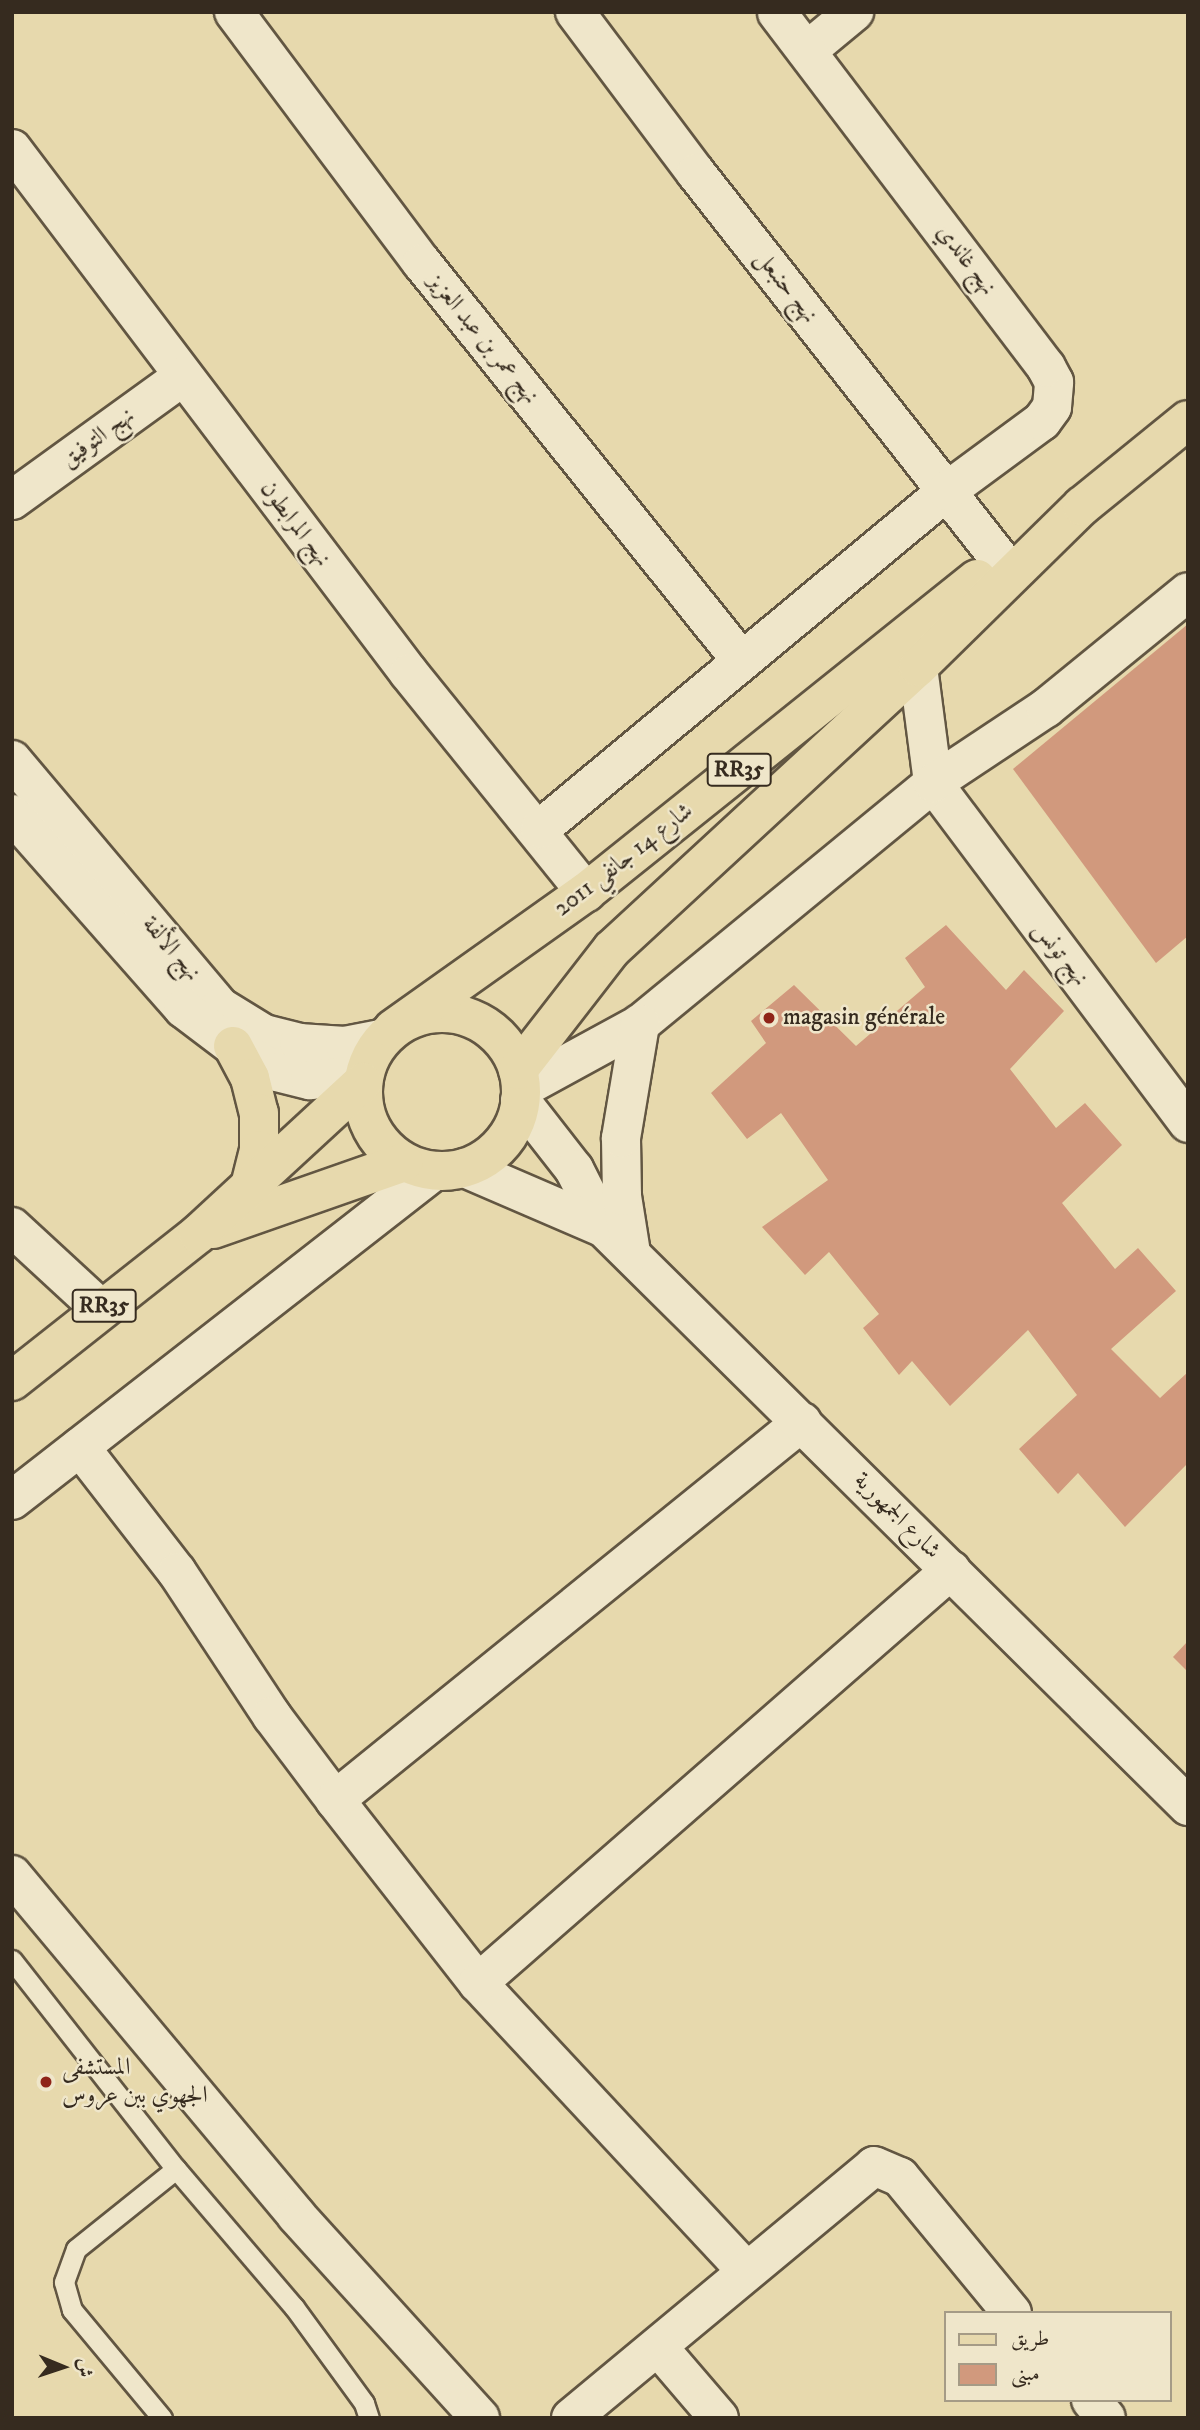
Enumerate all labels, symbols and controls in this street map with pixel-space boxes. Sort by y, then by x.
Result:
street label: نهج غاندي [930,219,1002,301]
street label: نهج حنبعل [749,245,823,329]
street label: نهج عمر بن عبد العزيز [421,268,545,410]
street label: نهج التوفيق [55,402,141,474]
street label: نهج المرابطون [253,475,337,573]
road number: RR35 [706,750,772,790]
street label: شارع 14 جانفي 2011 [549,797,699,923]
street label: نهج الألفة [135,911,207,987]
street label: نهج تونس [1026,916,1094,992]
place label: magasin générale [783,1004,945,1032]
marker: magasin générale [761,1010,777,1026]
road number: RR35 [71,1287,137,1326]
street label: شارع الجمهورية [847,1466,947,1566]
place label: المستشفى الجهوي ببن عروس [62,2054,208,2110]
marker: المستشفى الجهوي ببن عروس [36,2072,56,2092]
legend [944,2311,1172,2402]
text: طريق [1011,2326,1049,2352]
north arrow [28,2332,98,2402]
text: ش [73,2358,96,2378]
text: مبنى [1011,2361,1040,2387]

